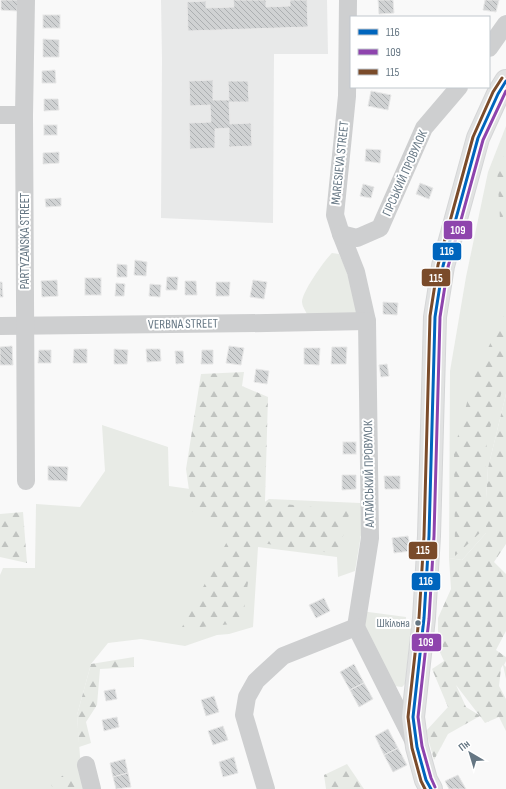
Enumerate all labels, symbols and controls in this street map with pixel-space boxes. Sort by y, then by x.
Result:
legend [350,16,490,88]
text: 116 [386,25,400,40]
text: 109 [386,45,401,60]
text: 115 [386,65,399,80]
street label: MARESIEVA STREET [328,120,352,206]
street label: ГІРСЬКИЙ ПРОВУЛОК [379,127,431,219]
street label: PARTYZANSKA STREET [17,193,33,289]
line badge: 109 [443,220,473,240]
text: 109 [451,224,465,237]
line badge: 116 [432,242,462,261]
text: 116 [440,245,454,258]
line badge: 115 [421,268,451,287]
text: 115 [429,272,443,285]
street label: VERBNA STREET [148,315,218,333]
street label: АЛТАЙСЬКИЙ ПРОВУЛОК [360,420,378,529]
line badge: 115 [408,541,438,560]
text: 115 [416,544,430,557]
line badge: 116 [411,572,441,591]
text: 116 [419,575,433,588]
place label: Шкільна [377,616,410,631]
marker: Шкільна [413,618,423,628]
line badge: 109 [411,633,442,652]
text: 109 [419,636,433,649]
north arrow [450,733,490,773]
text: Пн [456,737,472,754]

